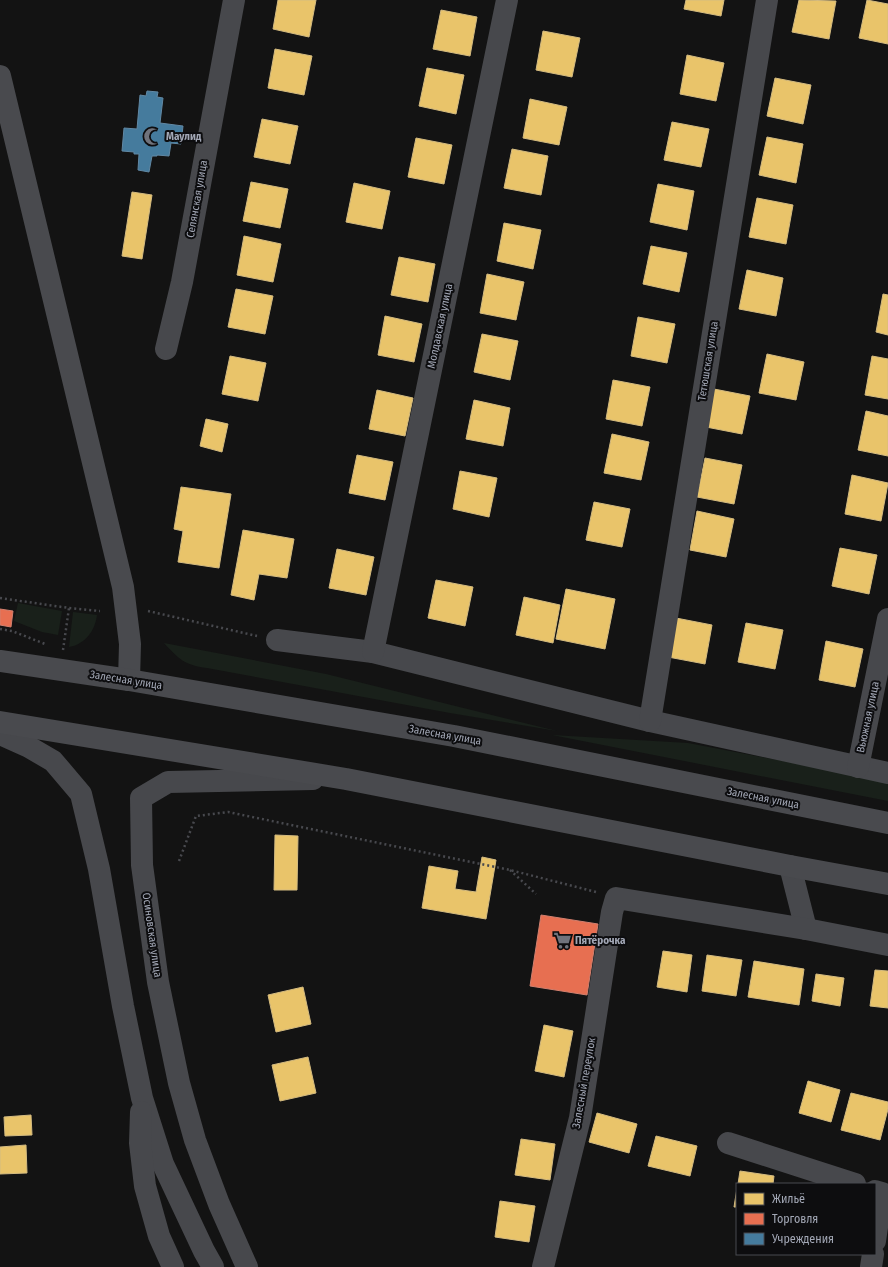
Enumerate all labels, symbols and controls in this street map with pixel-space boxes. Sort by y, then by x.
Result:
mosque icon: Маулид [143,126,163,146]
place label: Маулид [166,130,202,143]
street label: Селянская улица [184,159,210,239]
street label: Молдавская улица [425,282,455,370]
street label: Тетюшская улица [695,320,721,402]
street label: Залесная улица [89,668,163,692]
street label: Вьюжная улица [854,680,882,754]
street label: Залесная улица [408,722,482,748]
street label: Залесная улица [726,785,800,811]
street label: Осиновская улица [140,892,164,978]
supermarket icon: Пятёрочка [552,930,572,950]
place label: Пятёрочка [575,934,626,947]
street label: Залесный переулок [570,1036,599,1129]
legend [736,1183,876,1255]
text: Жильё [772,1192,805,1206]
text: Торговля [772,1212,818,1226]
text: Учреждения [771,1232,834,1246]

